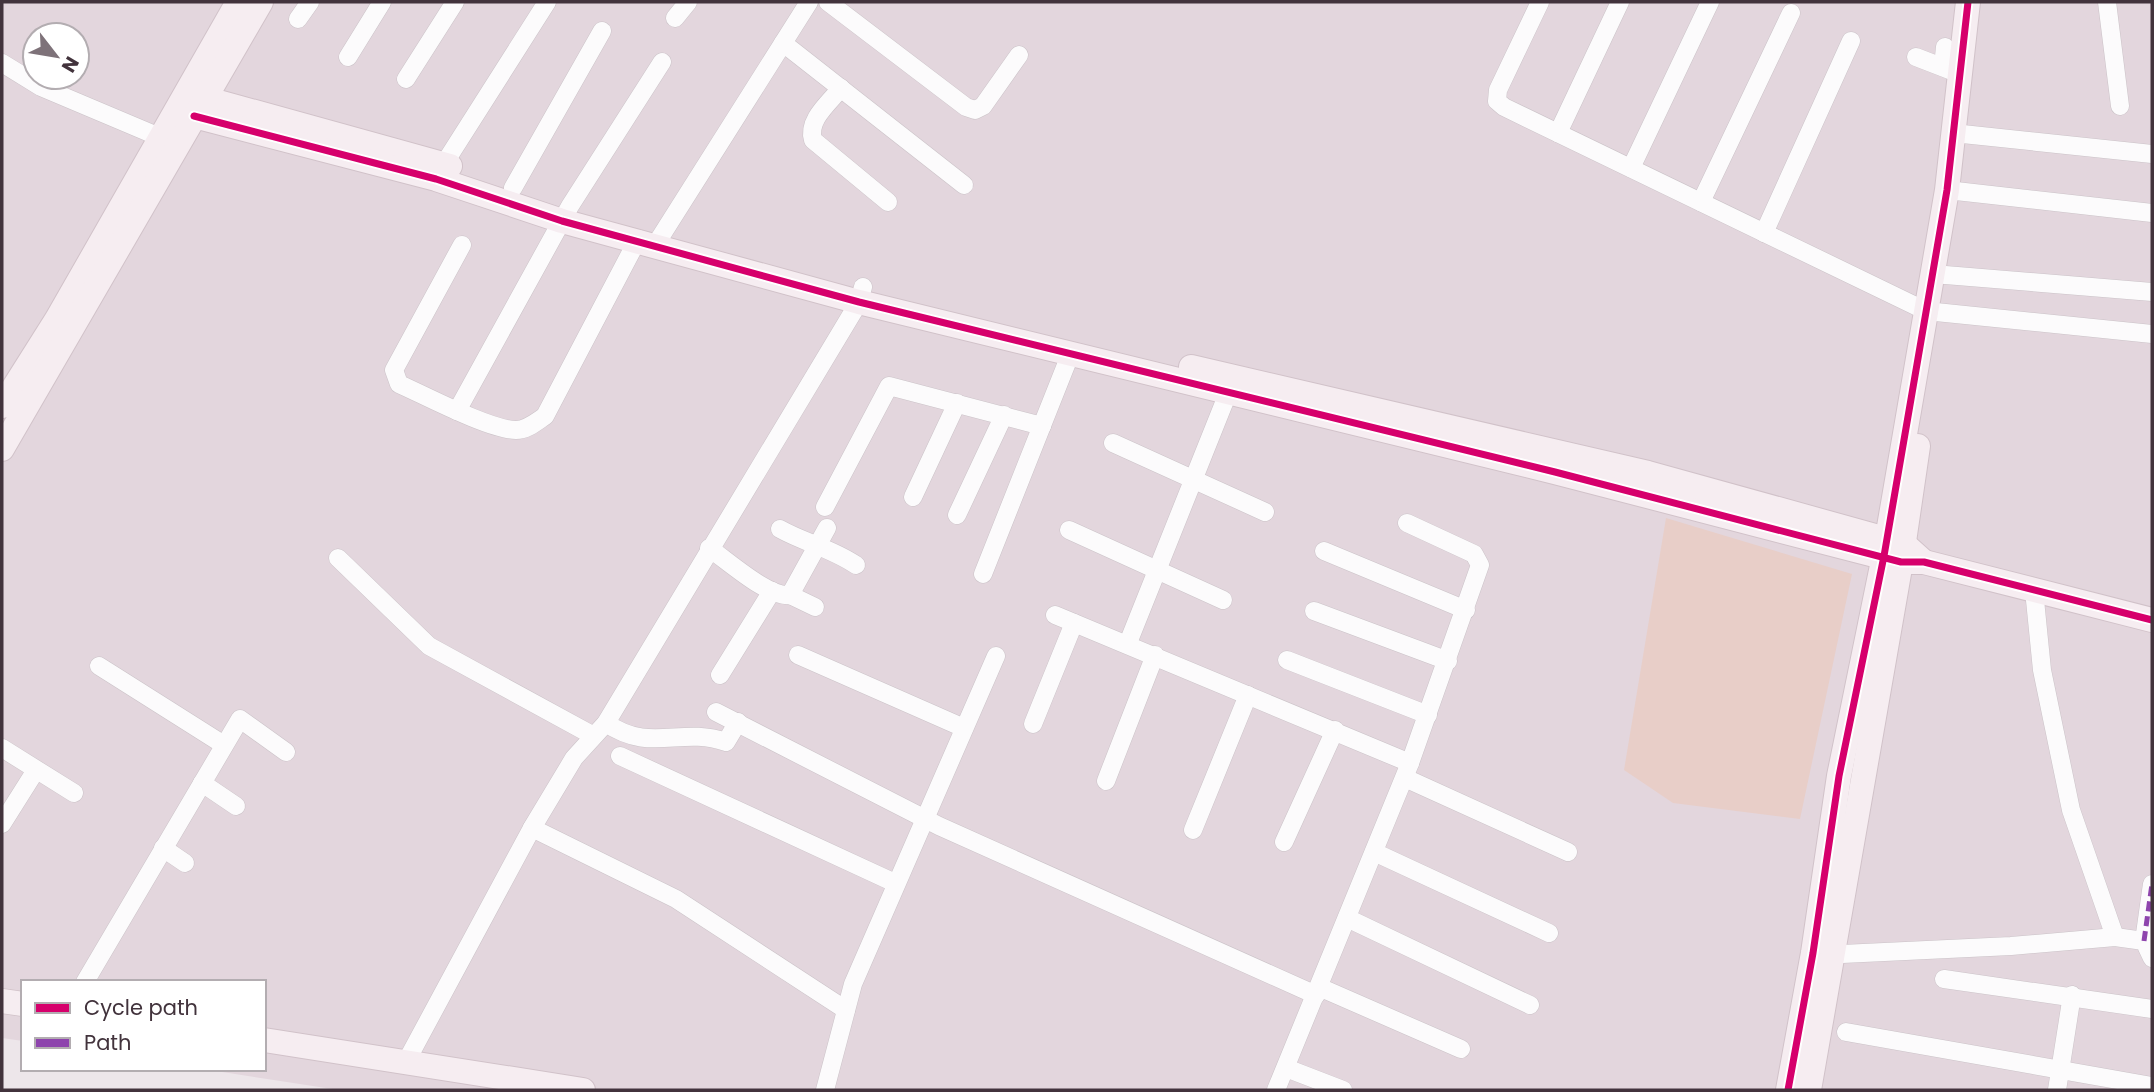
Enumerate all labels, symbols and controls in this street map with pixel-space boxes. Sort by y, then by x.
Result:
north arrow [21,21,91,91]
text: N [55,51,85,78]
legend [21,980,266,1071]
text: Cycle path [84,993,198,1022]
text: Path [84,1028,131,1057]

